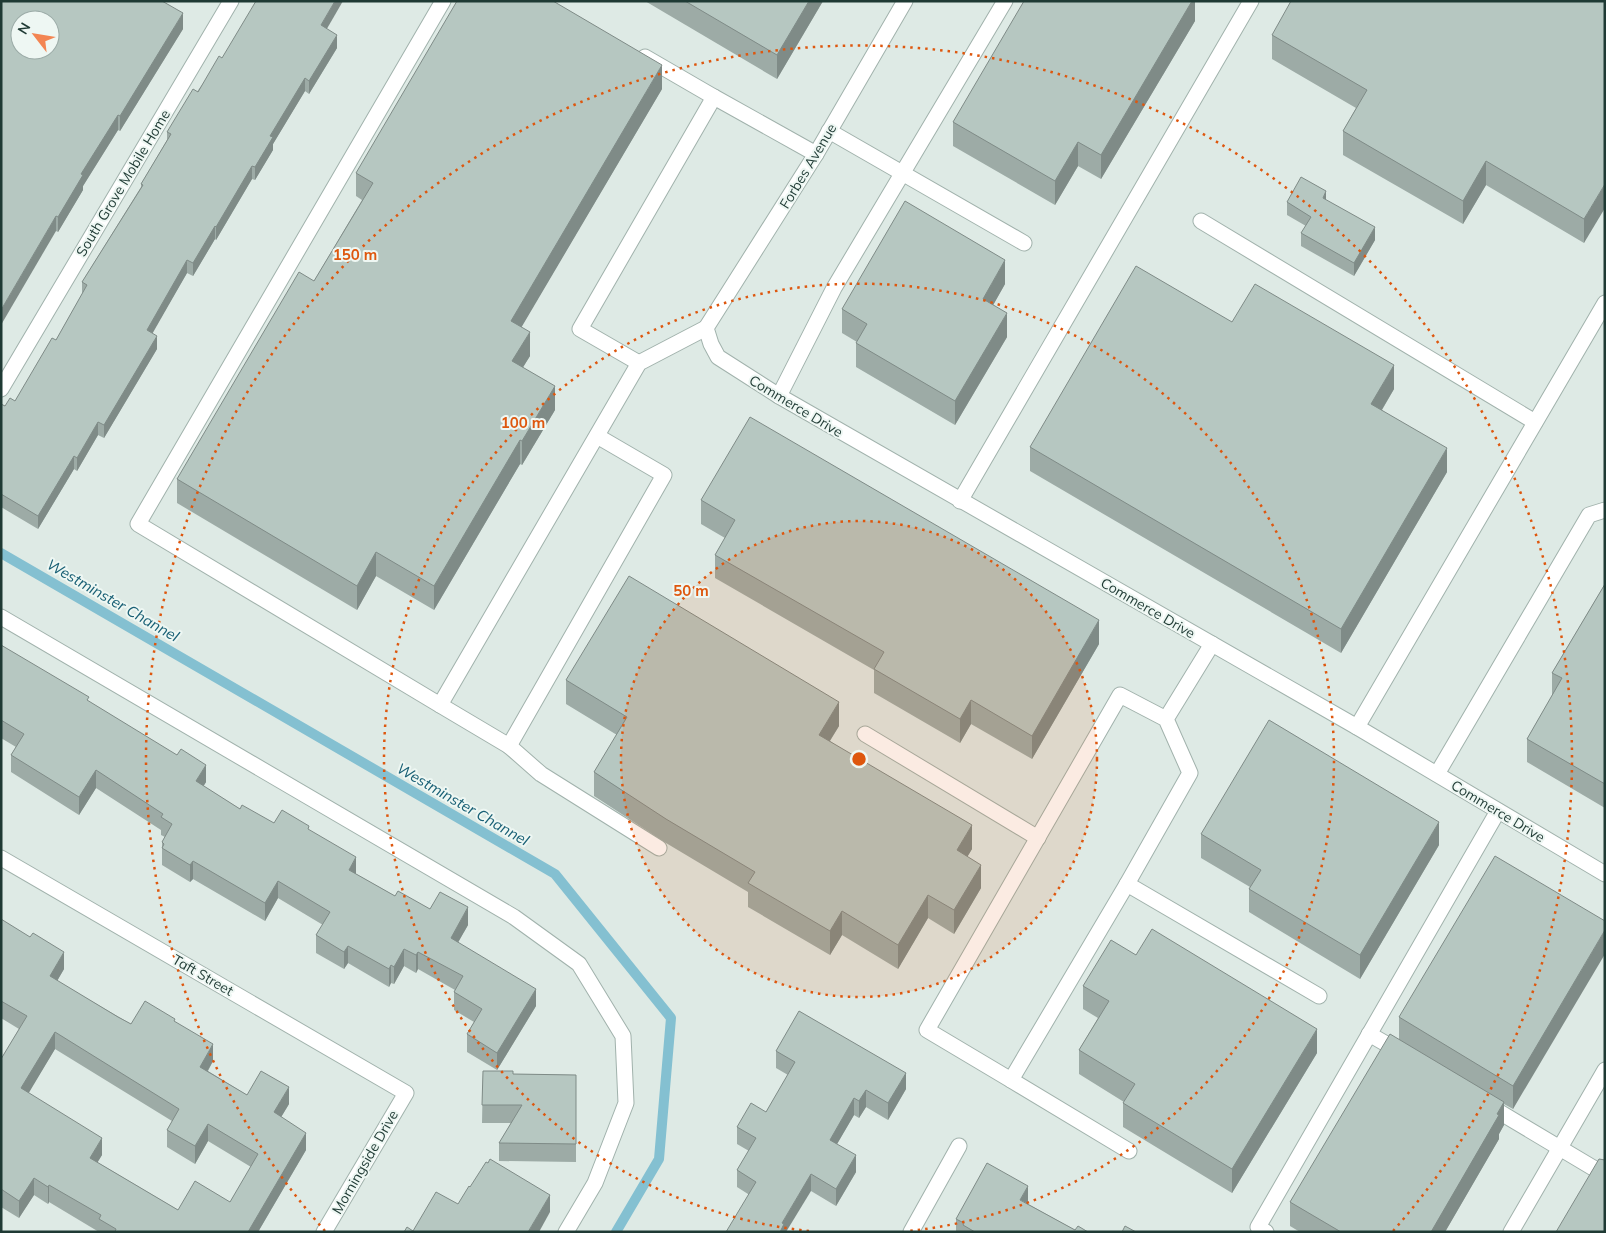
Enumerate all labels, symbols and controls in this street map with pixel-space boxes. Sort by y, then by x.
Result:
north arrow [10,10,60,60]
text: N [13,19,34,37]
street label: South Grove Mobile Home [72,106,174,260]
street label: Forbes Avenue [776,120,840,212]
text: 150 m [333,245,377,264]
street label: Commerce Drive [746,371,846,441]
text: 100 m [501,413,545,432]
water label: Westminster Channel [44,554,183,646]
street label: Commerce Drive [1098,574,1198,642]
text: 50 m [673,581,709,600]
centre of rings [850,750,868,768]
water label: Westminster Channel [394,758,533,850]
street label: Commerce Drive [1448,776,1548,846]
street label: Taft Street [169,950,237,1000]
street label: Morningside Drive [328,1107,402,1217]

